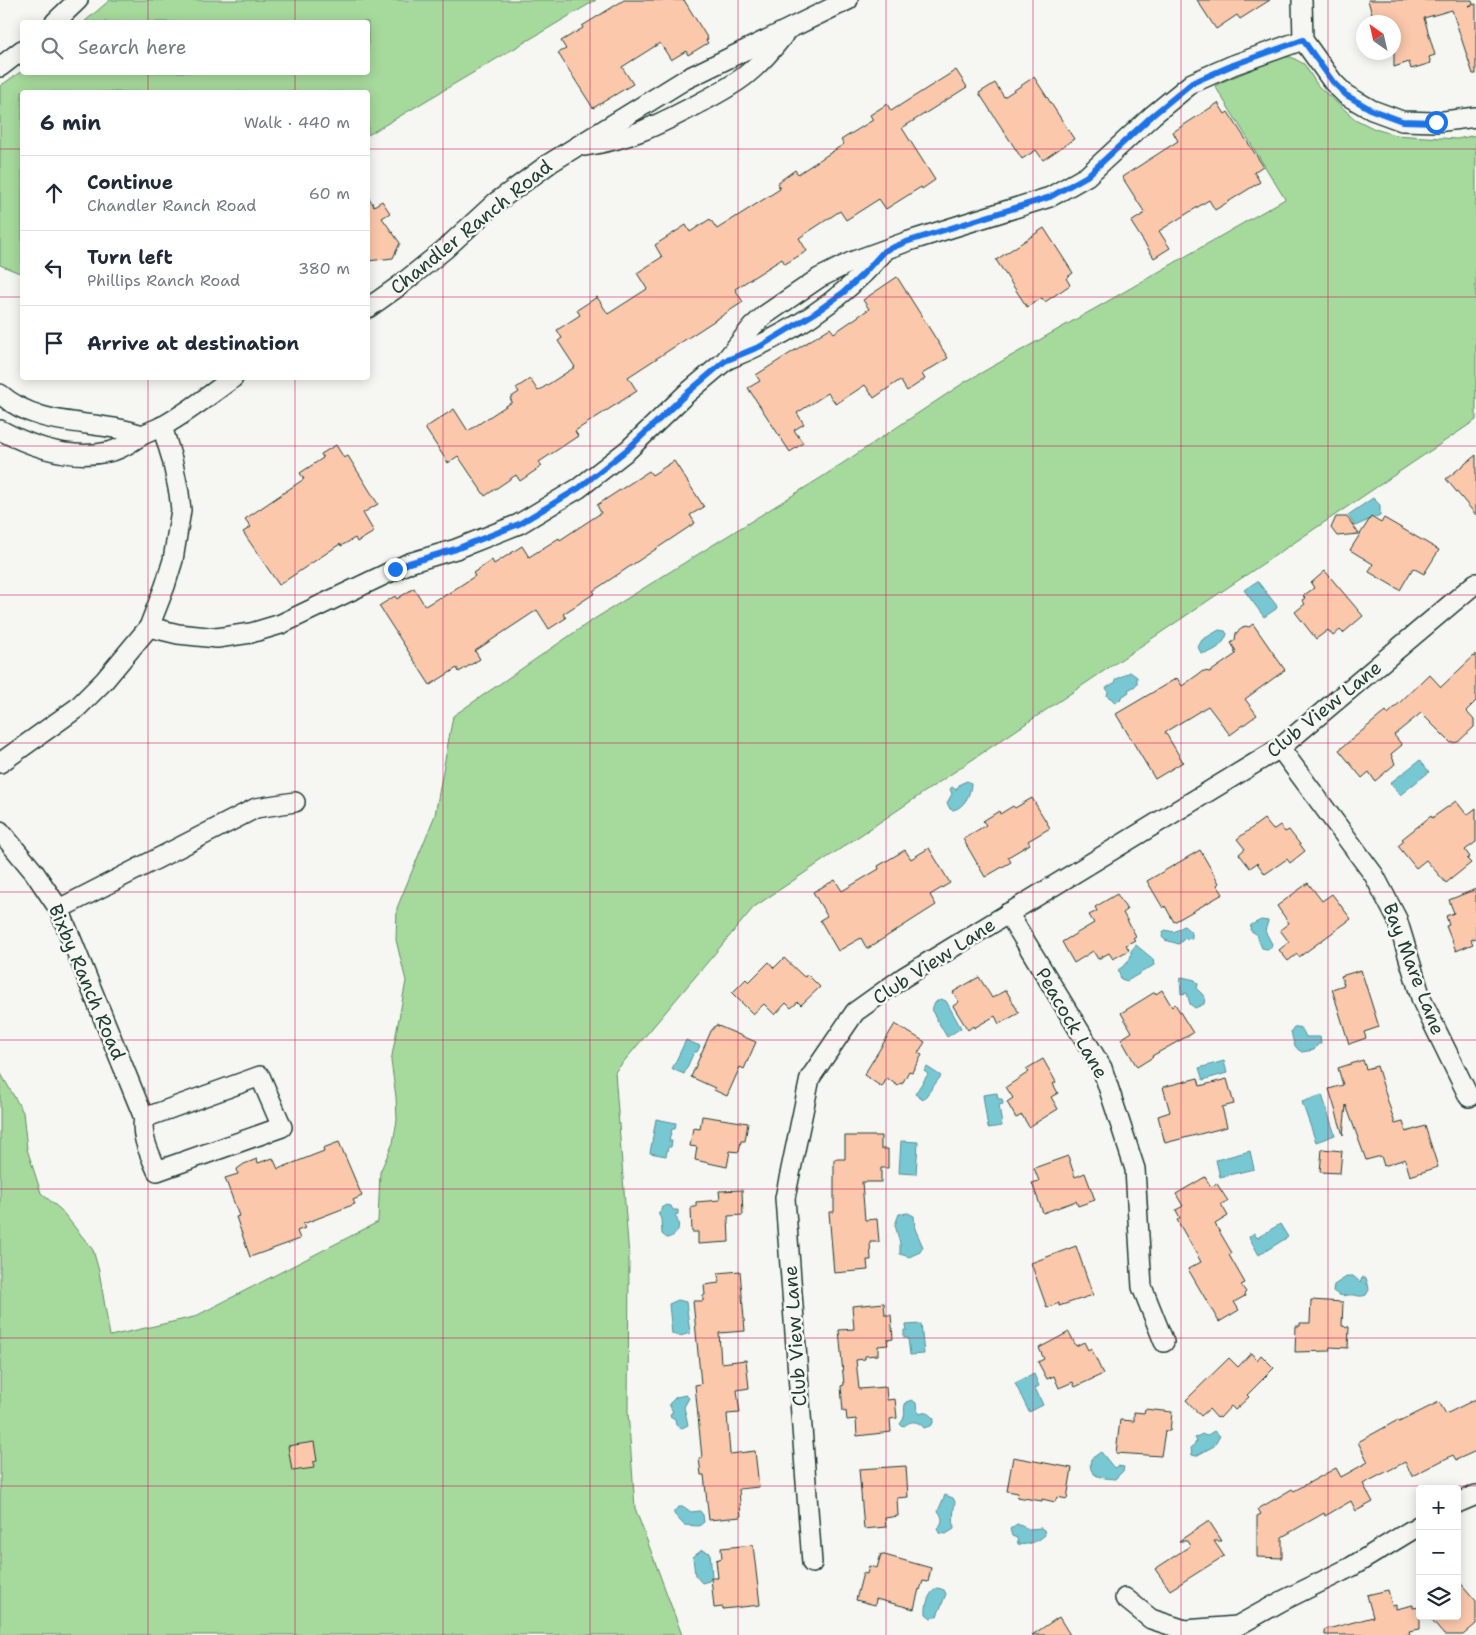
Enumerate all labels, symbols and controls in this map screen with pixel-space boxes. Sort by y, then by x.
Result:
north arrow [1356,15,1401,60]
search box [20,20,370,75]
icon: search [38,34,66,62]
text: Search here [78,35,187,60]
text: 6 min [40,109,101,137]
route start [1425,111,1448,134]
text: Walk · 440 m [244,112,350,133]
street label: Chandler Ranch Road [385,154,557,300]
text: Continue [87,170,173,195]
icon: ahead [40,179,68,207]
text: 60 m [309,183,350,204]
text: Chandler Ranch Road [87,195,256,216]
text: Turn left [87,245,173,270]
icon: left [40,254,68,282]
text: 380 m [298,258,350,279]
text: Phillips Ranch Road [87,270,240,291]
icon: arrive [40,329,68,357]
text: Arrive at destination [87,331,299,356]
route end [384,558,407,581]
street label: Club View Lane [1261,655,1387,763]
street label: Bixby Ranch Road [43,900,131,1064]
street label: Bay Mare Lane [1377,900,1451,1038]
street label: Club View Lane [868,912,1000,1010]
street label: Peacock Lane [1030,963,1114,1083]
street label: Club View Lane [778,1265,812,1407]
map controls [1416,1485,1461,1620]
button: + [1416,1485,1461,1530]
button: − [1416,1530,1461,1575]
button: layers [1416,1575,1461,1620]

